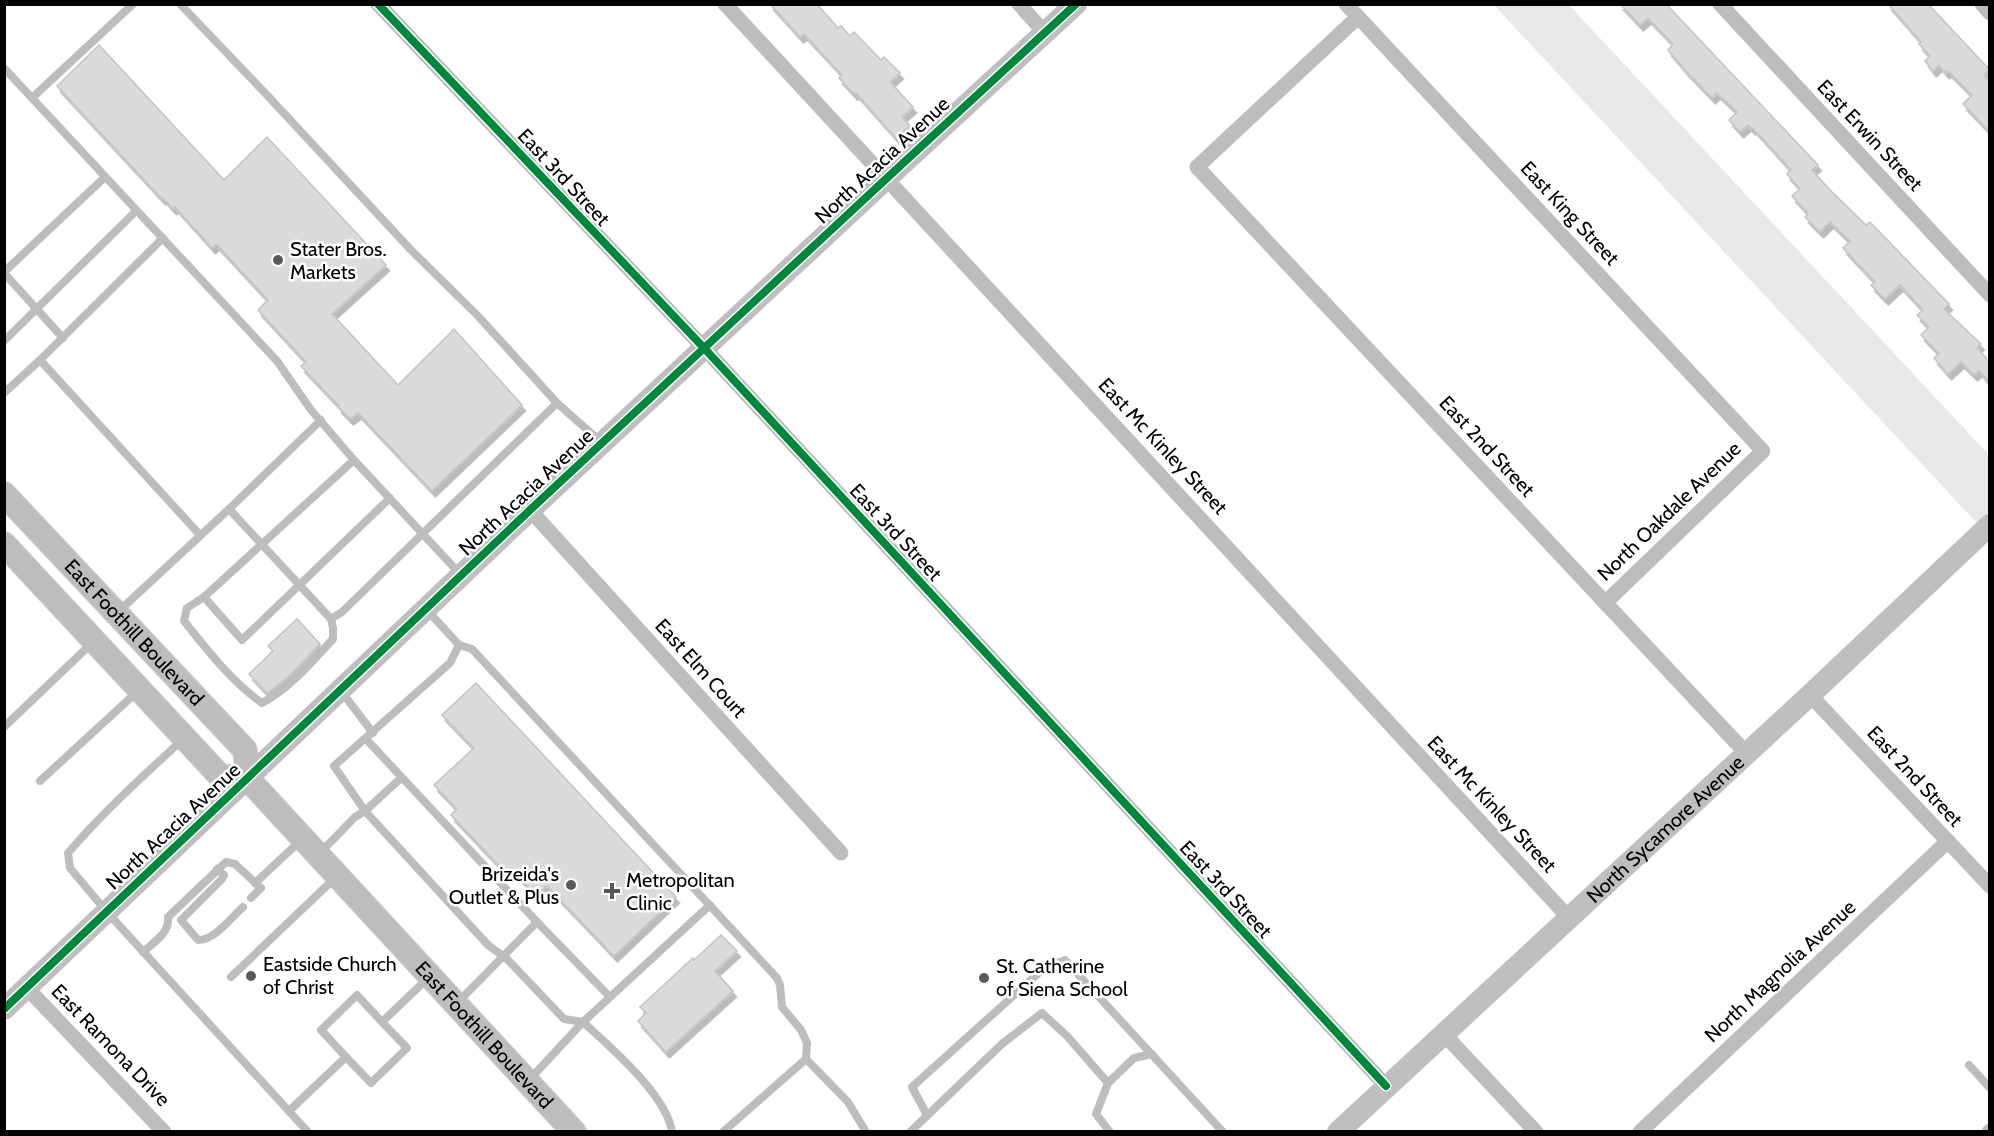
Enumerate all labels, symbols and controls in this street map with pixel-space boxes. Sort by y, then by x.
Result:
street label: East Erwin Street [1812,74,1928,196]
street label: North Acacia Avenue [810,92,954,228]
street label: East 3rd Street [513,123,615,231]
street label: East King Street [1516,156,1624,270]
place label: Stater Bros. Markets [290,237,387,284]
marker: Stater Bros. Markets [271,253,285,267]
street label: East Mc Kinley Street [1094,373,1233,519]
street label: East 2nd Street [1434,391,1540,501]
street label: North Acacia Avenue [454,424,598,560]
street label: North Oakdale Avenue [1592,436,1746,586]
street label: East 3rd Street [845,478,947,586]
street label: East Foothill Boulevard [60,554,209,711]
street label: East Elm Court [650,614,752,723]
street label: East 2nd Street [1862,721,1968,831]
street label: East Mc Kinley Street [1423,731,1562,877]
street label: North Sycamore Avenue [1582,750,1749,908]
street label: North Acacia Avenue [101,758,245,894]
street label: East 3rd Street [1175,835,1277,943]
place label: Brizeida's Outlet & Plus [449,862,559,909]
place label: Metropolitan Clinic [626,868,735,915]
marker: Brizeida's Outlet & Plus [564,878,578,892]
marker: Metropolitan Clinic [603,882,621,900]
street label: North Magnolia Avenue [1700,895,1860,1047]
place label: Eastside Church of Christ [263,952,397,999]
place label: St. Catherine of Siena School [996,954,1128,1001]
street label: East Foothill Boulevard [410,956,558,1114]
marker: Eastside Church of Christ [244,969,258,983]
marker: St. Catherine of Siena School [977,971,991,985]
street label: East Ramona Drive [47,979,175,1111]

